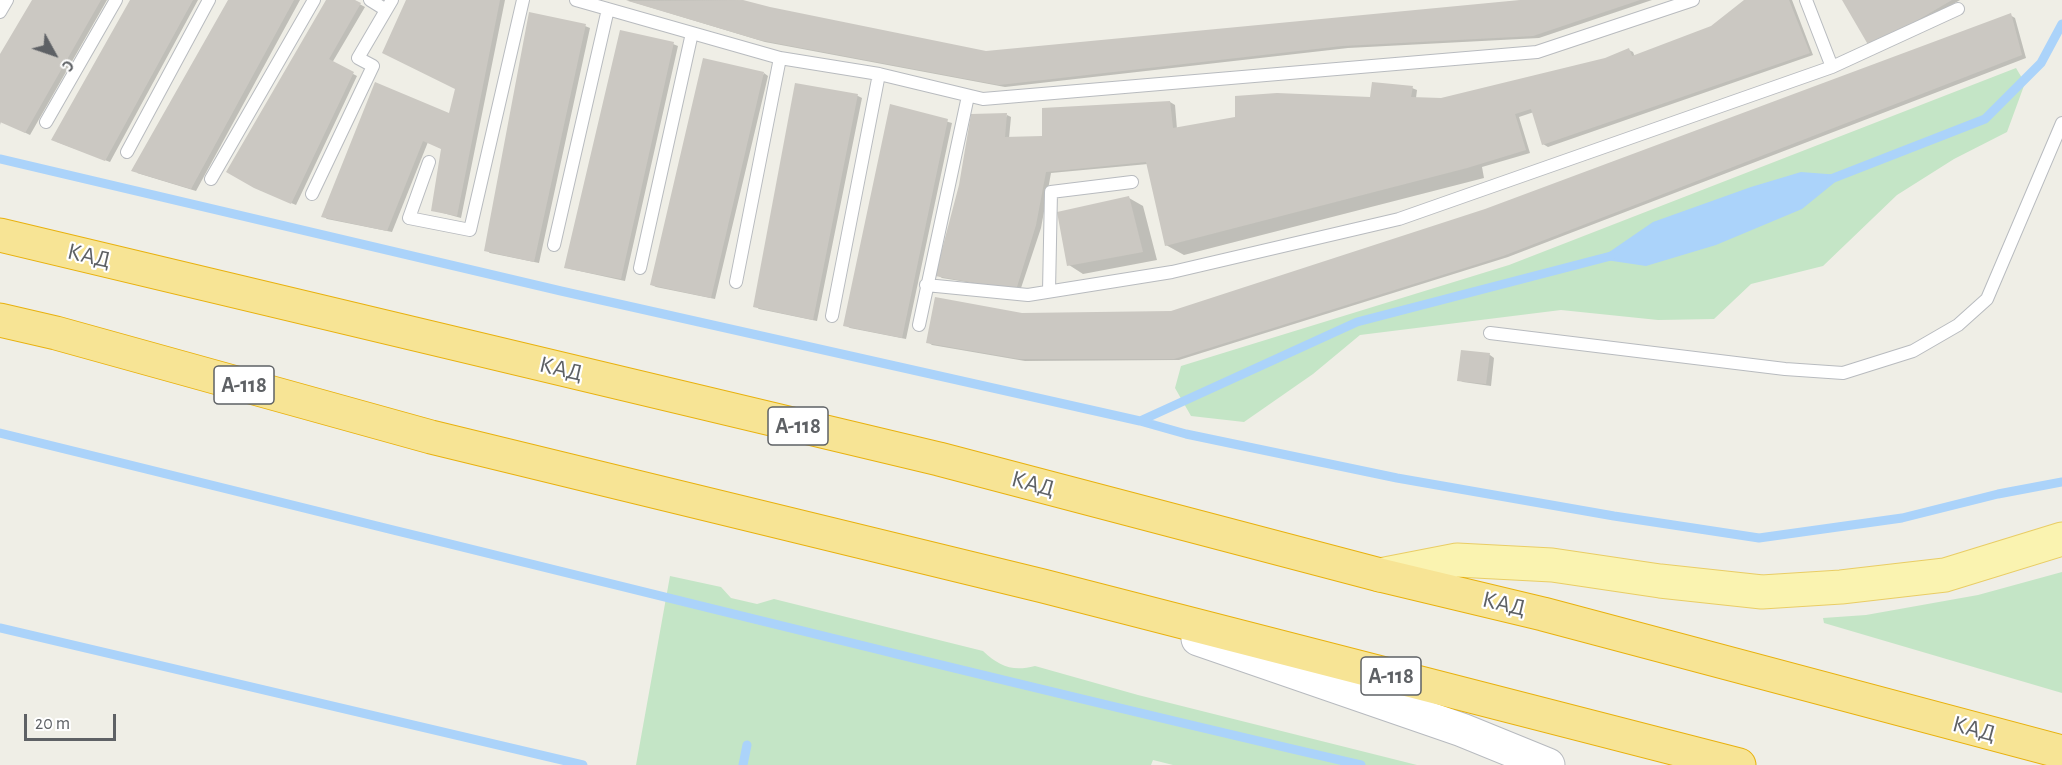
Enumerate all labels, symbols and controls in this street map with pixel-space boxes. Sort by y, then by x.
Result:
north arrow [24,24,84,84]
text: С [59,57,77,74]
street label: КАД [65,237,113,275]
street label: КАД [537,350,585,388]
road number: А-118 [214,366,274,404]
road number: А-118 [768,407,828,445]
street label: КАД [1008,464,1058,504]
street label: КАД [1480,585,1528,623]
road number: А-118 [1361,657,1421,695]
scale bar [27,702,118,740]
street label: КАД [1949,709,1999,749]
text: 20 m [35,715,70,733]

